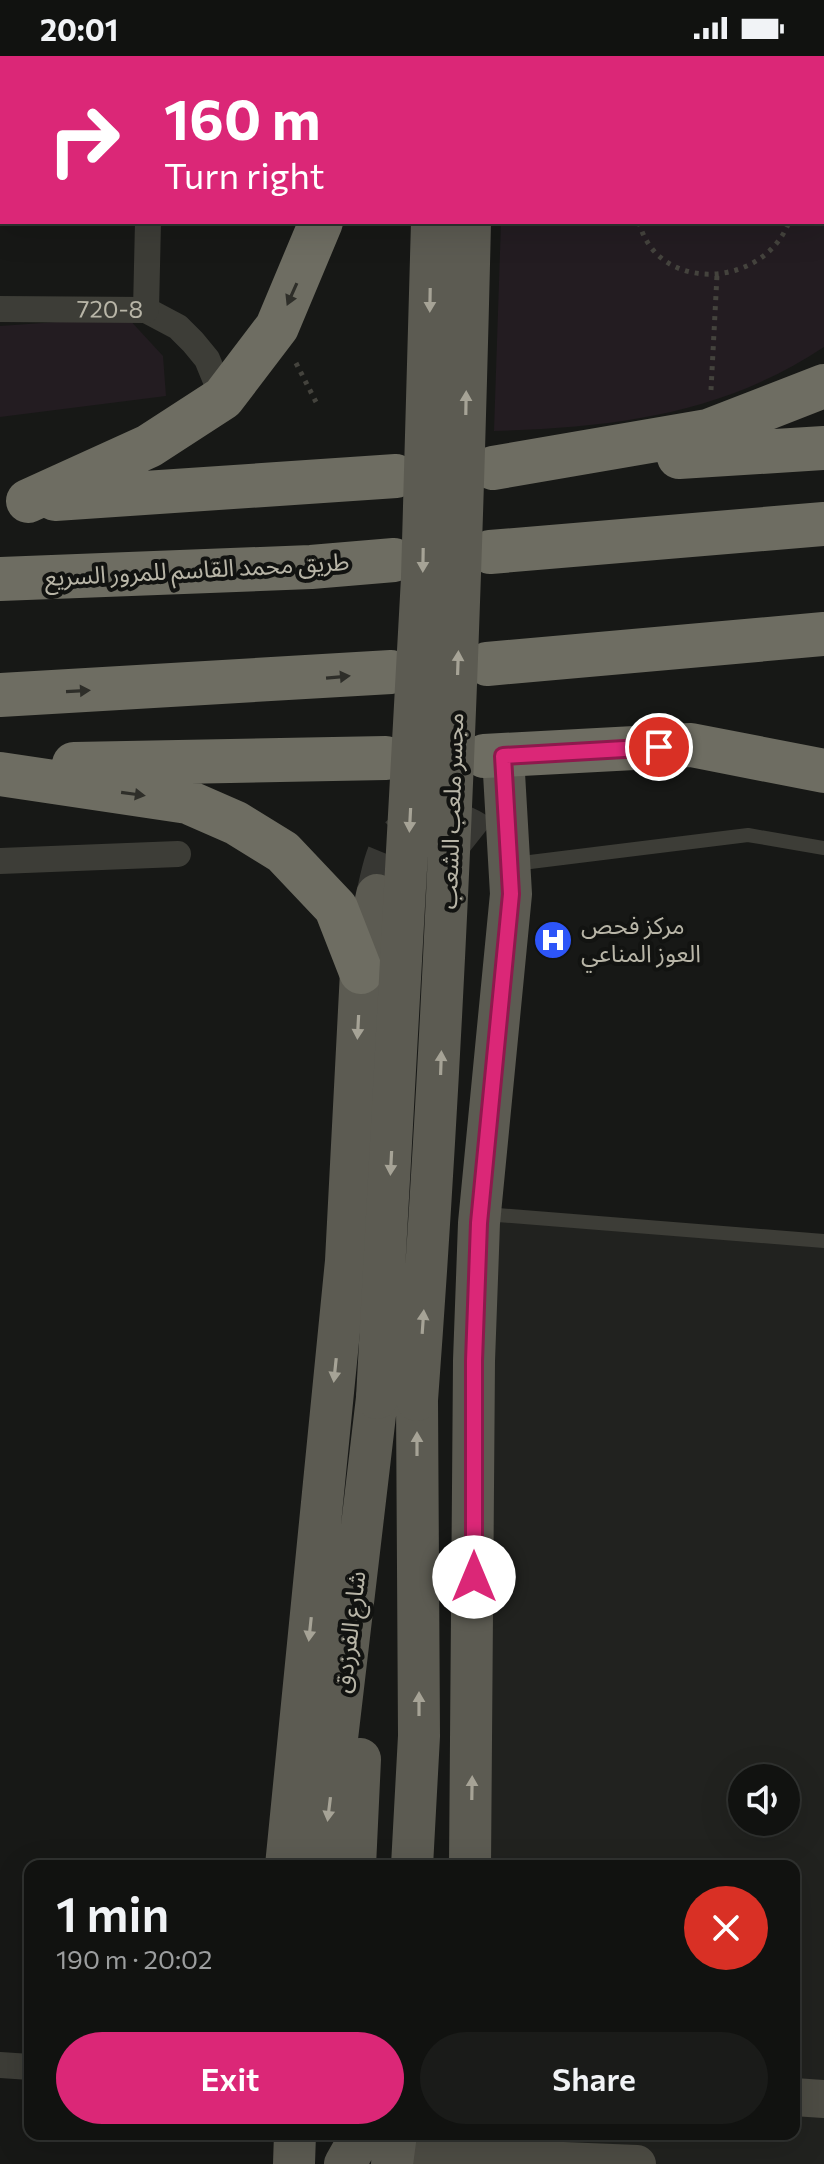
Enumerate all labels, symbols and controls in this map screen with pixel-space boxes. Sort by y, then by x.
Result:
text: 20:01 [40,10,118,47]
text: 160 m [164,83,321,152]
icon: right [32,88,136,192]
text: Turn right [164,152,325,196]
one-way arrow [285,282,298,306]
one-way arrow [423,288,436,313]
street label: 720-8 [77,294,143,323]
one-way arrow [459,390,472,415]
street label: طريق محمد القاسم للمرور السريع [44,546,350,595]
one-way arrow [417,548,429,573]
one-way arrow [452,650,465,675]
one-way arrow [325,670,350,683]
one-way arrow [66,684,91,697]
street label: مجسر ملعب الشعب [433,712,469,910]
pin [625,713,693,781]
icon: arrive [637,725,681,769]
one-way arrow [120,788,145,801]
one-way arrow [403,808,416,833]
place label: مركز فحص العوز المناعي [581,910,701,973]
hospital icon: مركز فحص العوز المناعي [532,919,574,961]
one-way arrow [351,1015,364,1040]
one-way arrow [435,1050,448,1075]
one-way arrow [384,1151,397,1176]
one-way arrow [417,1309,430,1334]
one-way arrow [329,1358,342,1383]
one-way arrow [411,1431,423,1456]
position arrow [432,1535,516,1619]
street label: شارع الفرزدق [327,1569,374,1695]
one-way arrow [303,1617,316,1642]
one-way arrow [413,1691,425,1716]
map controls [728,1764,800,1836]
button: sound [728,1764,800,1836]
one-way arrow [466,1775,478,1800]
one-way arrow [322,1797,335,1822]
text: 1 min [56,1883,169,1942]
button: close [684,1886,768,1970]
text: 190 m · 20:02 [56,1943,212,1974]
button: Exit [56,2032,404,2124]
button: Share [420,2032,768,2124]

